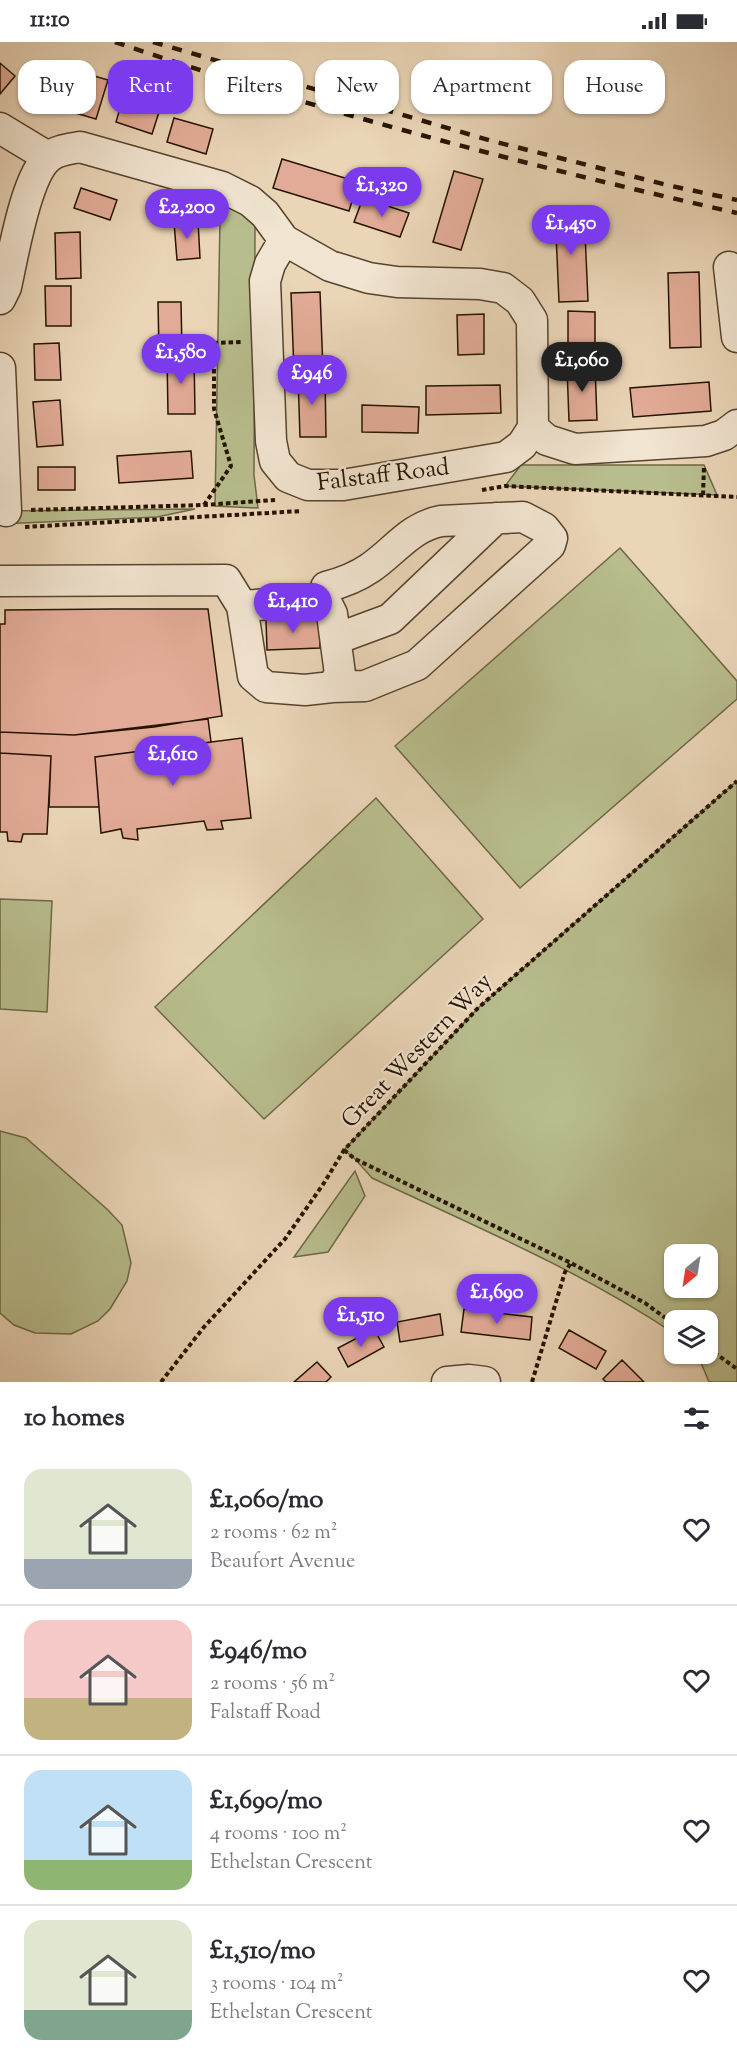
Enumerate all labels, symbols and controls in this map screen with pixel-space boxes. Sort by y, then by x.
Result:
text: 11:10 [30,5,70,37]
chip: Buy [18,60,96,114]
chip: Rent [108,60,193,114]
chip: Filters [205,60,303,114]
chip: New [315,60,399,114]
chip: Apartment [411,60,552,114]
chip: House [564,60,665,114]
pin: £1,320 [333,167,431,218]
text: £1,320 [357,172,407,201]
pin: £2,200 [138,189,236,240]
text: £2,200 [159,194,215,223]
pin: £1,450 [522,205,620,256]
text: £1,450 [546,210,596,239]
pin: £1,580 [132,334,230,385]
text: £1,580 [156,339,206,368]
pin: £1,060 [533,342,631,393]
text: £1,060 [555,347,609,376]
pin: £946 [276,355,348,406]
text: £946 [292,360,332,389]
street label: Falstaff Road [315,451,452,501]
pin: £1,410 [244,583,342,634]
text: £1,410 [268,588,318,617]
pin: £1,610 [124,736,222,787]
text: £1,610 [148,741,198,770]
street label: Great Western Way [334,966,501,1137]
north arrow [664,1244,718,1298]
map controls [664,1244,718,1364]
pin: £1,690 [448,1274,546,1325]
text: £1,690 [471,1279,523,1308]
pin: £1,510 [312,1297,410,1348]
text: £1,510 [337,1302,385,1331]
button: layers [664,1310,718,1364]
text: 10 homes [24,1400,125,1437]
icon: filters [680,1402,713,1435]
text: £1,060/mo [210,1482,323,1519]
icon: home [72,1493,144,1565]
icon: heart [680,1513,713,1546]
text: 2 rooms · 62 m² [210,1519,338,1548]
text: Beaufort Avenue [210,1548,355,1577]
text: £946/mo [210,1633,307,1670]
icon: home [72,1644,144,1716]
icon: heart [680,1664,713,1697]
text: 2 rooms · 56 m² [210,1670,335,1699]
text: Falstaff Road [210,1699,321,1728]
text: £1,690/mo [210,1783,323,1820]
icon: home [72,1794,144,1866]
icon: heart [680,1814,713,1847]
text: 4 rooms · 100 m² [210,1820,347,1849]
text: Ethelstan Crescent [210,1849,373,1878]
text: £1,510/mo [210,1933,316,1970]
icon: home [72,1944,144,2016]
icon: heart [680,1964,713,1997]
text: 3 rooms · 104 m² [210,1970,344,1999]
text: Ethelstan Crescent [210,1999,373,2028]

